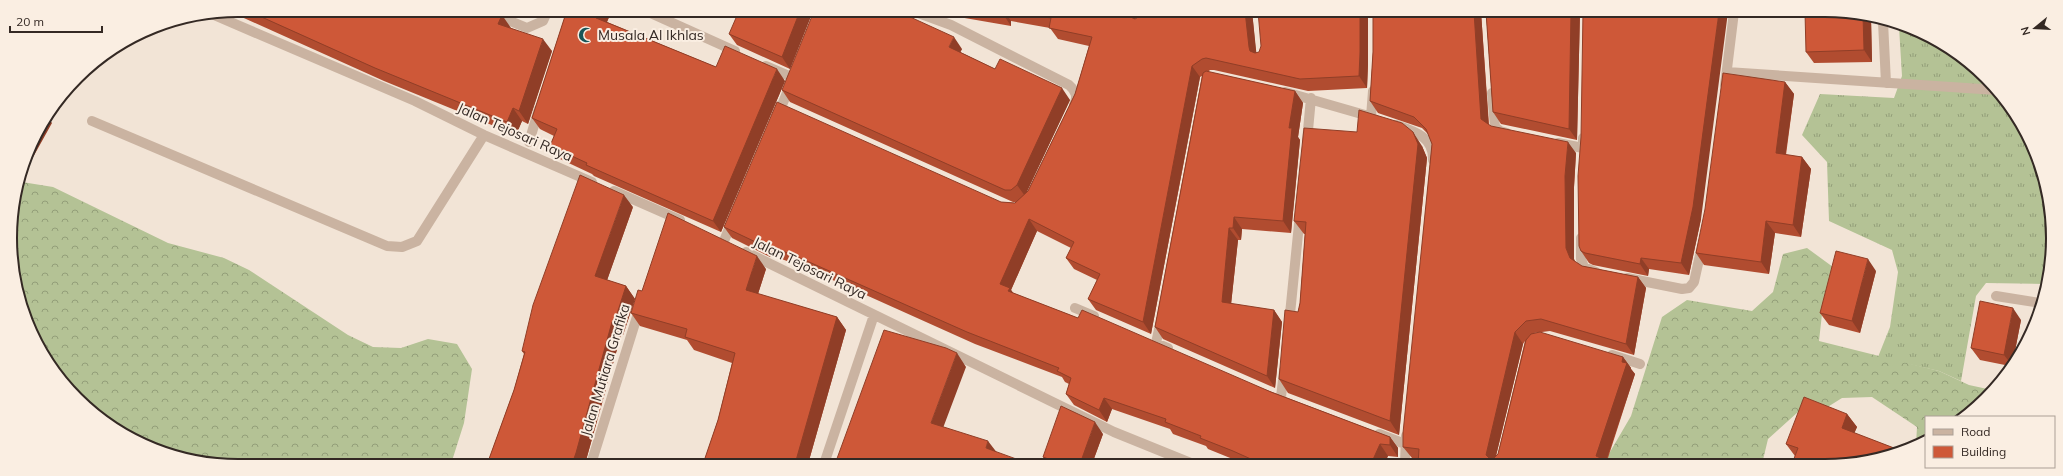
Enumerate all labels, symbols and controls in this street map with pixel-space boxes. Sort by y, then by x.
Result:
scale bar [10,8,102,34]
north arrow [2015,8,2055,48]
text: 20 m [16,14,44,29]
text: N [2018,25,2033,37]
mosque icon: Musala Al Ikhlas [577,26,595,44]
place label: Musala Al Ikhlas [598,26,704,44]
street label: Jalan Tejosari Raya [455,99,575,165]
street label: Jalan Tejosari Raya [750,233,870,303]
street label: Jalan Mutiara Grafika [576,302,634,438]
legend [1925,416,2055,468]
text: Road [1961,424,1990,439]
text: Building [1961,444,2006,459]

